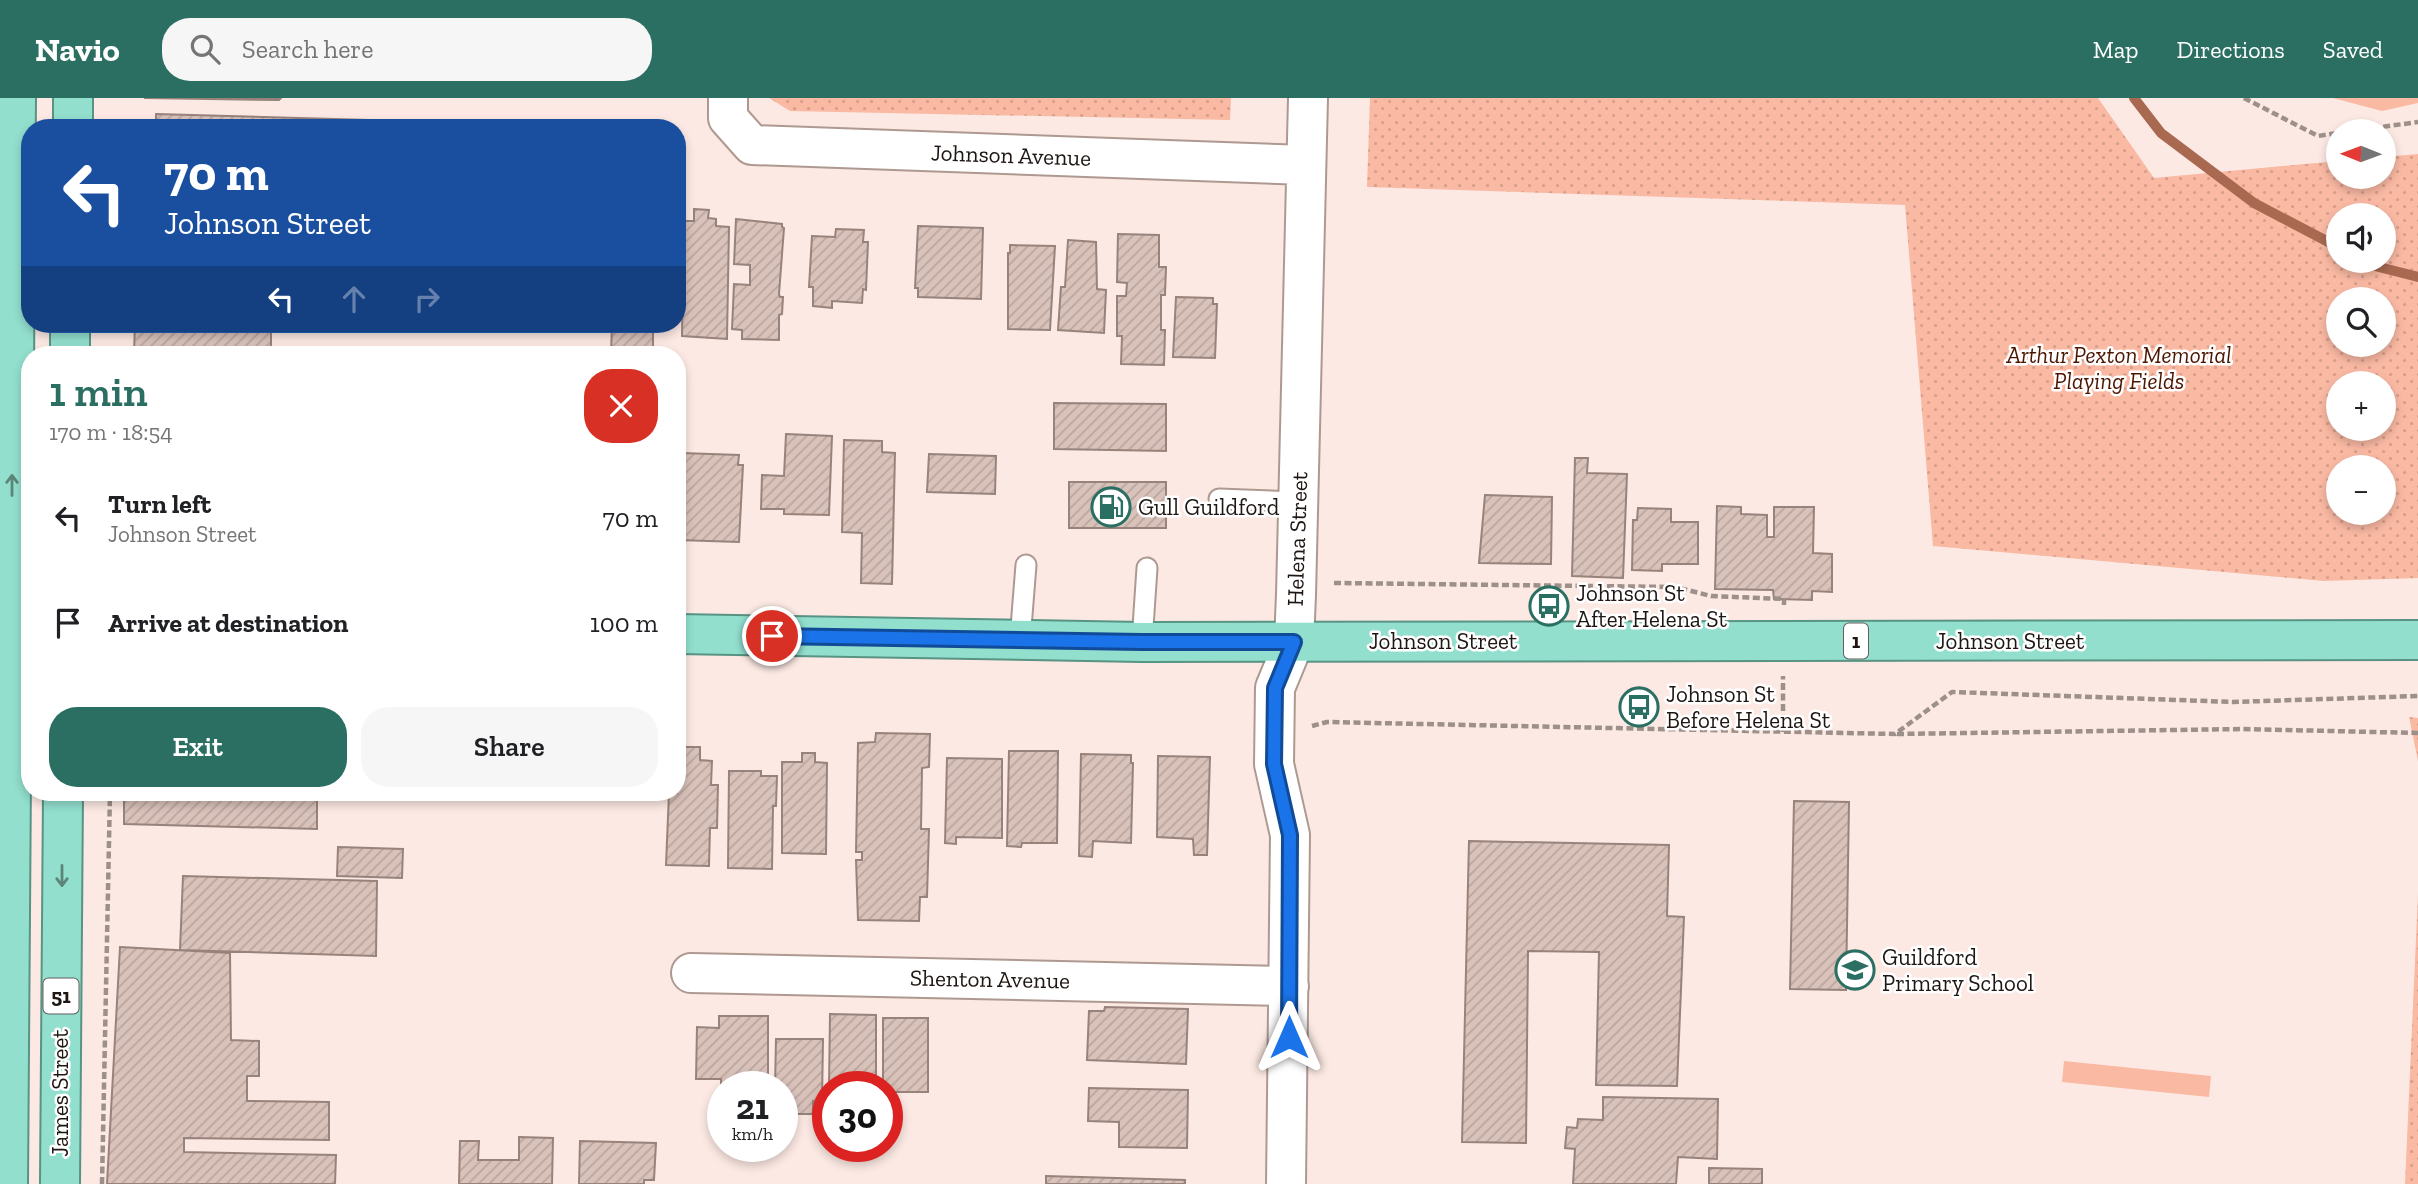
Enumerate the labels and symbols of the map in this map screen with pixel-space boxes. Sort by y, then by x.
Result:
north arrow [2326,119,2396,189]
street label: Johnson Avenue [930,138,1092,172]
park label: Arthur Pexton Memorial Playing Fields [2005,341,2232,395]
street label: Helena Street [1281,471,1313,607]
one-way arrow [6,473,19,496]
fuel station icon: Gull Guildford [1090,486,1132,528]
place label: Gull Guildford [1138,493,1280,521]
place label: Johnson St After Helena St [1576,579,1727,633]
bus stop icon: Johnson St After Helena St [1528,585,1570,627]
pin [742,606,802,666]
road number: 1 [1844,624,1868,658]
street label: Johnson Street [1369,627,1518,655]
street label: Johnson Street [1936,627,2085,655]
place label: Johnson St Before Helena St [1666,680,1831,734]
bus stop icon: Johnson St Before Helena St [1618,686,1660,728]
one-way arrow [55,865,69,888]
place label: Guildford Primary School [1882,943,2034,997]
school or university icon: Guildford Primary School [1834,949,1876,991]
street label: Shenton Avenue [910,964,1070,994]
road number: 51 [43,978,78,1014]
position arrow [1252,1000,1326,1074]
street label: James Street [46,1029,74,1157]
speed limit sign: 30 [812,1071,903,1162]

